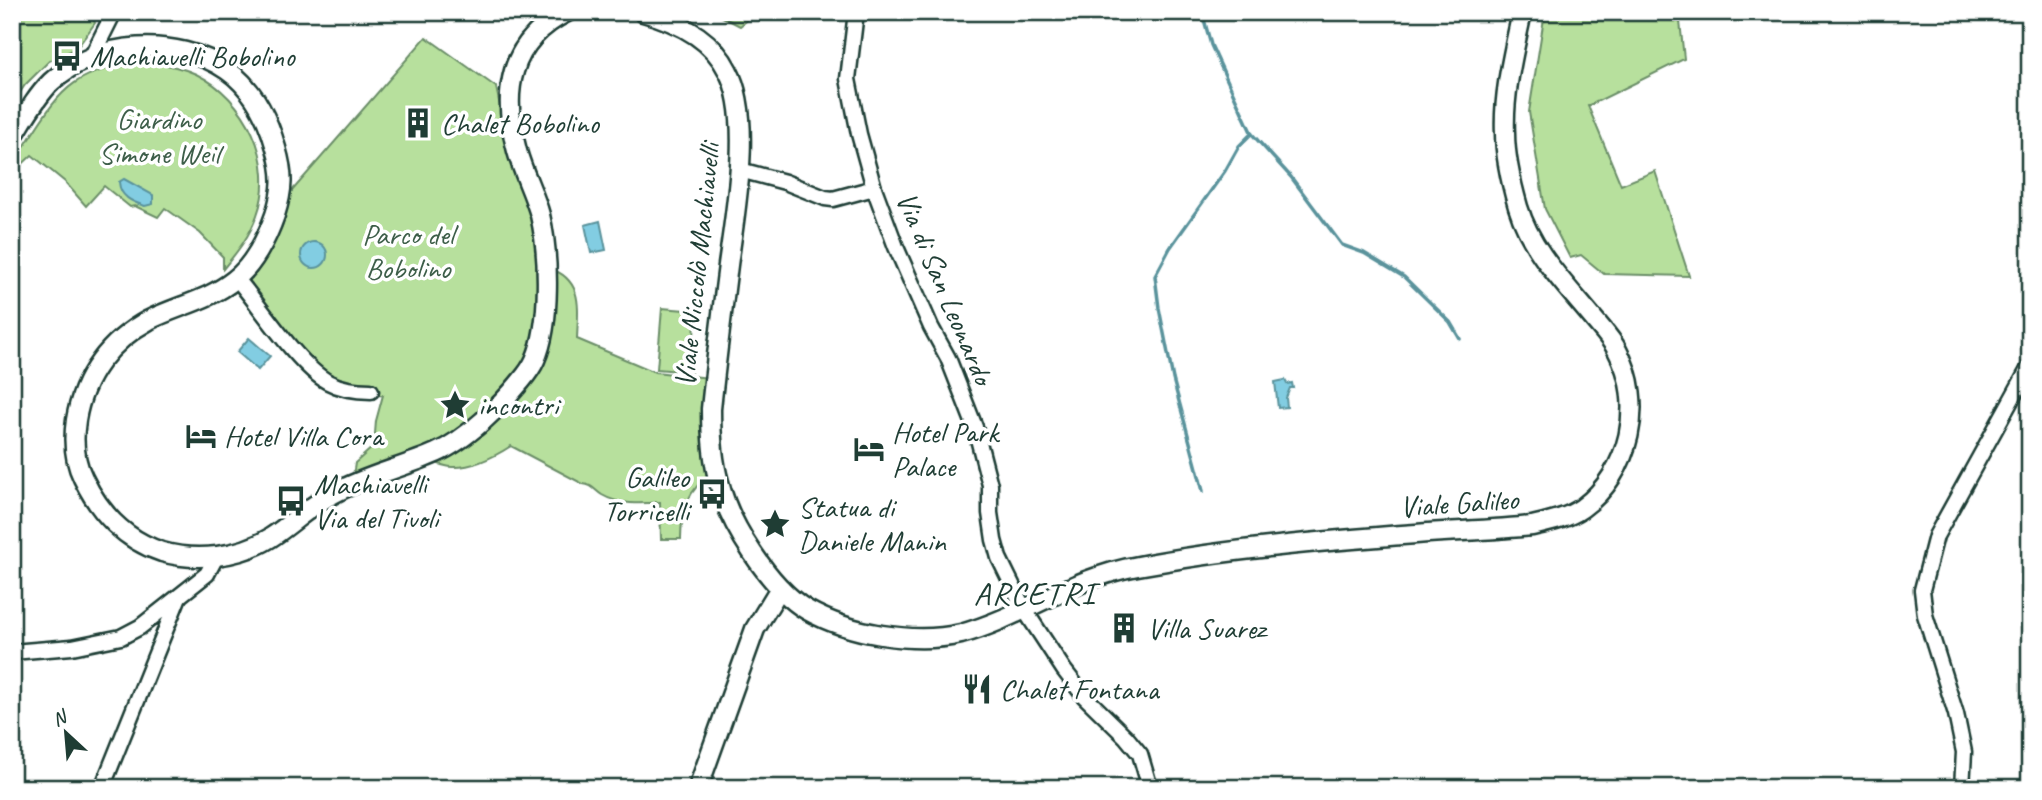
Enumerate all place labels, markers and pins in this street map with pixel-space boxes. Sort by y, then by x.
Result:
place label: Machiavelli Bobolino [90,37,296,75]
bus stop icon: Machiavelli Bobolino [50,39,84,73]
place label: Chalet Bobolino [441,104,600,142]
building icon: Chalet Bobolino [401,106,435,140]
place label: incontri [478,386,561,424]
place icon: incontri [438,388,472,422]
place label: Hotel Park Palace [892,413,1000,485]
place label: Hotel Villa Cora [224,417,385,455]
hotel icon: Hotel Villa Cora [184,419,218,453]
hotel icon: Hotel Park Palace [852,432,886,466]
place label: Galileo Torricelli [603,458,692,530]
place label: Machiavelli Via del Tivoli [314,465,441,537]
bus stop icon: Galileo Torricelli [695,477,729,511]
bus stop icon: Machiavelli Via del Tivoli [274,484,308,518]
place label: Statua di Daniele Manin [798,488,947,560]
place icon: Statua di Daniele Manin [758,507,792,541]
place label: Villa Suarez [1147,609,1269,647]
building icon: Villa Suarez [1107,611,1141,645]
place label: Chalet Fontana [1000,670,1161,708]
restaurant icon: Chalet Fontana [960,672,994,706]

